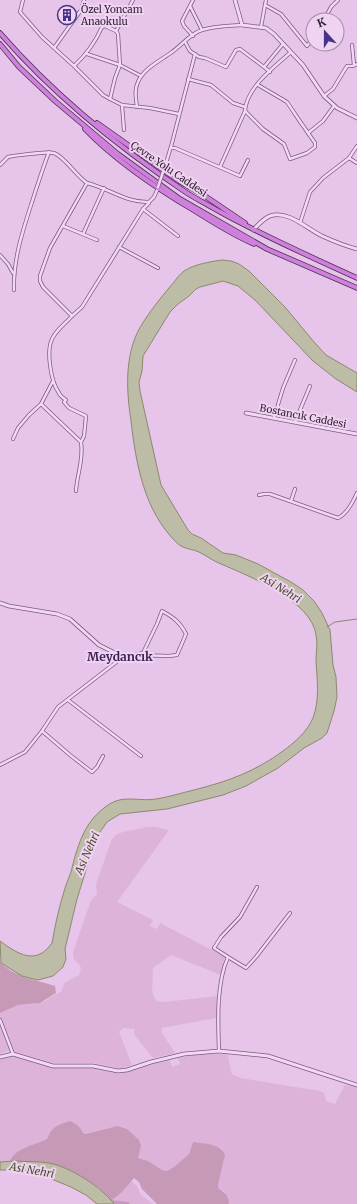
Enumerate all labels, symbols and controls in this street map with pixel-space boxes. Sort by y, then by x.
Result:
place label: Özel Yoncam Anaokulu [80,2,143,28]
building icon: Özel Yoncam Anaokulu [56,4,78,26]
north arrow [305,12,345,52]
text: K [315,14,328,31]
street label: Çevre Yolu Caddesi [128,138,210,200]
street label: Bostancık Caddesi [259,401,347,431]
water label: Asi Nehri [257,570,304,606]
district label: Meydancık [87,649,153,664]
water label: Asi Nehri [71,829,103,877]
water label: Asi Nehri [8,1159,55,1181]

